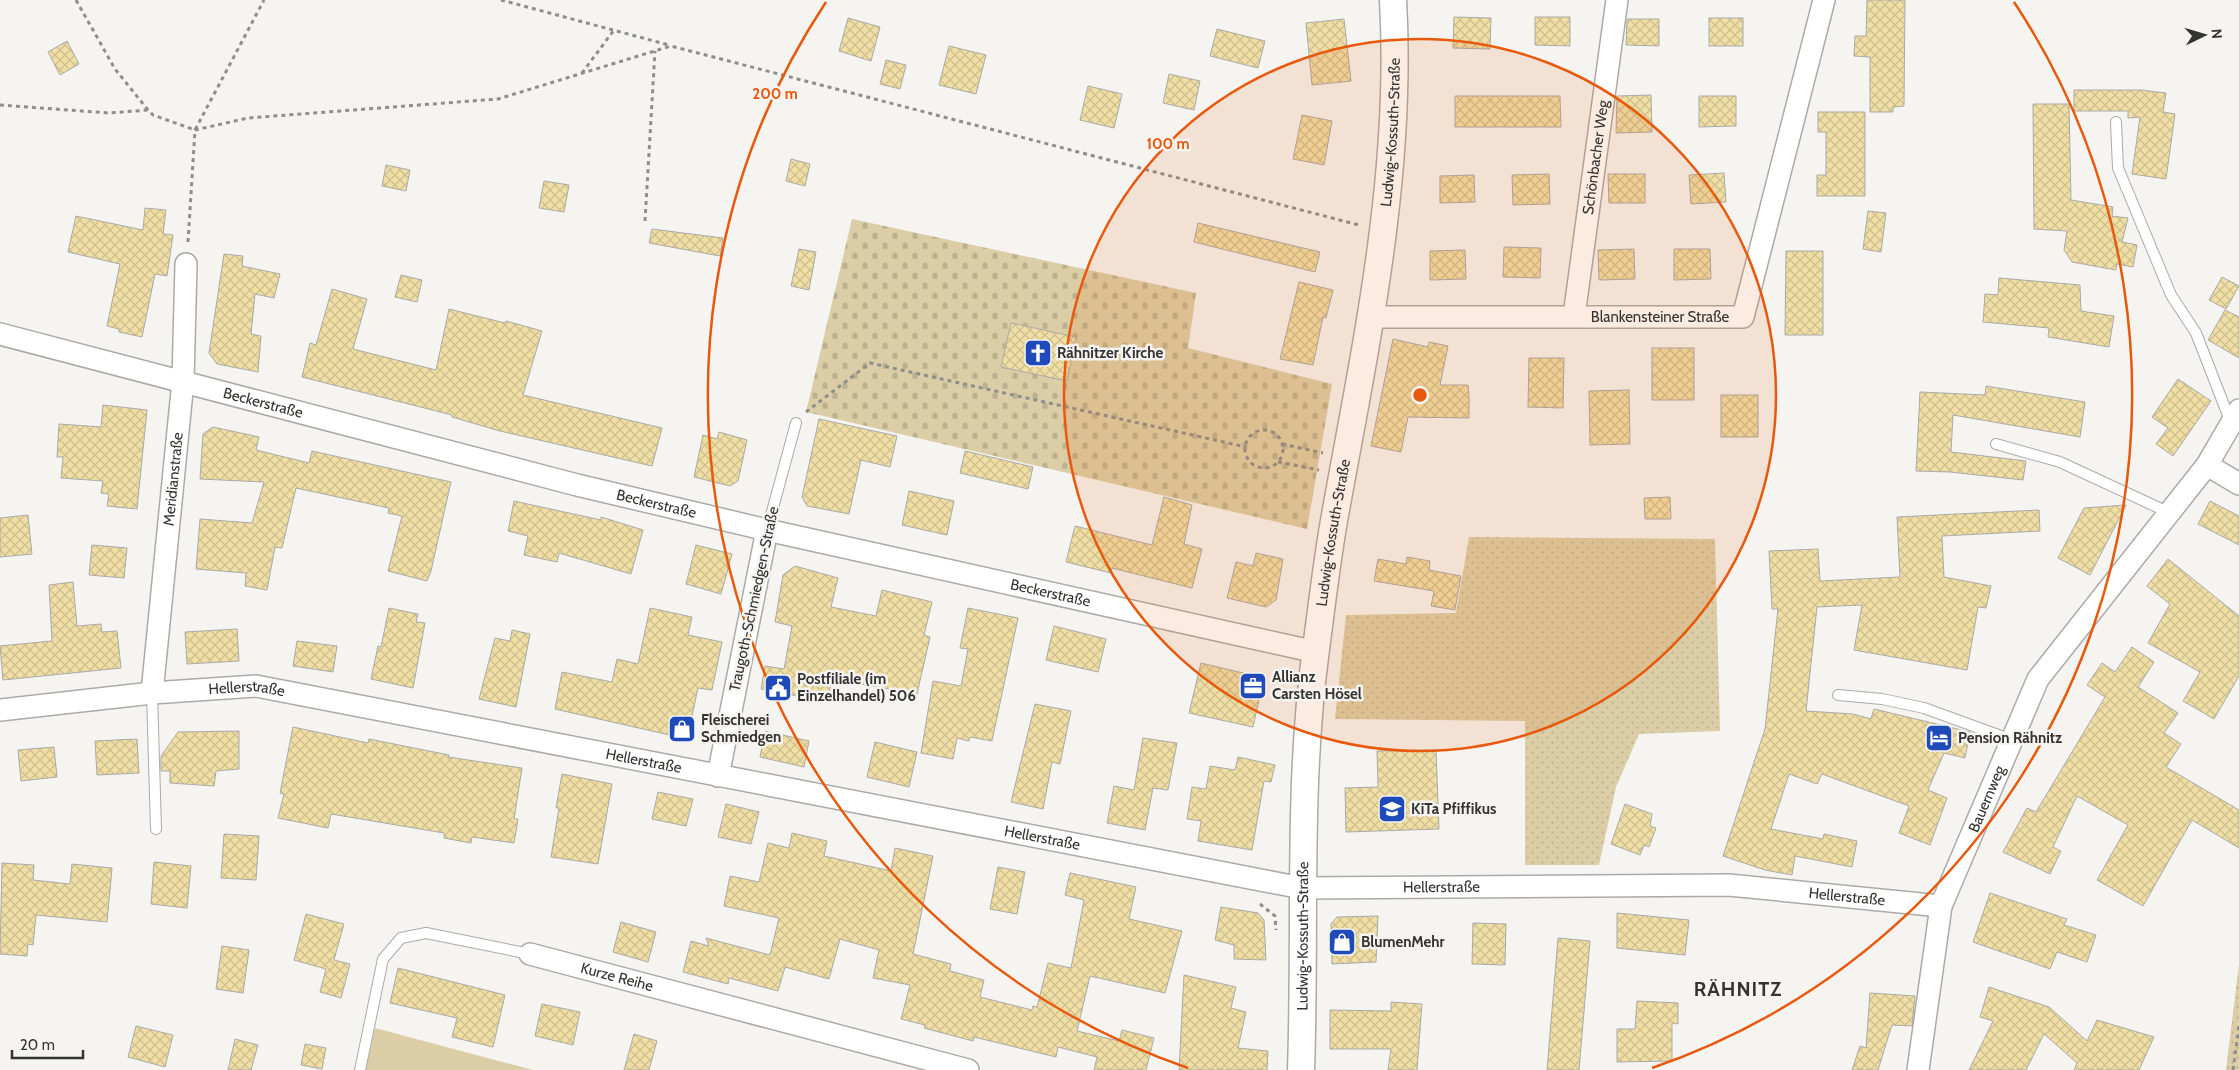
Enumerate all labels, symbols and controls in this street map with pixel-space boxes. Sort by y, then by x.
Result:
north arrow [2179,10,2229,60]
text: N [2208,28,2226,40]
street label: Ludwig-Kossuth-Straße [1377,58,1404,208]
text: 200 m [752,85,798,103]
street label: Schönbacher Weg [1579,99,1612,216]
text: 100 m [1146,135,1190,153]
street label: Blankensteiner Straße [1591,308,1730,326]
church icon: Rähnitzer Kirche [1023,338,1053,368]
place label: Rähnitzer Kirche [1057,344,1163,362]
street label: Beckerstraße [221,384,305,422]
centre of rings [1411,386,1429,404]
street label: Meridianstraße [160,431,187,527]
street label: Ludwig-Kossuth-Straße [1313,457,1354,608]
street label: Beckerstraße [615,486,698,522]
street label: Traugoth-Schmiedgen-Straße [726,505,782,693]
street label: Beckerstraße [1009,575,1093,611]
place label: Allianz Carsten Hösel [1272,668,1362,703]
place label: Postfiliale (im Einzelhandel) 506 [797,670,916,705]
office icon: Allianz Carsten Hösel [1238,671,1268,701]
public building icon: Postfiliale (im Einzelhandel) 506 [763,673,793,703]
street label: Hellerstraße [208,677,287,700]
place label: Fleischerei Schmiedgen [701,711,781,746]
shop icon: Fleischerei Schmiedgen [667,714,697,744]
hotel icon: Pension Rähnitz [1924,723,1954,753]
place label: Pension Rähnitz [1958,729,2062,747]
street label: Hellerstraße [604,745,683,777]
street label: Bauernweg [1965,762,2009,835]
school or university icon: KiTa Pfiffikus [1377,794,1407,824]
place label: KiTa Pfiffikus [1411,800,1496,818]
street label: Hellerstraße [1003,822,1082,854]
street label: Ludwig-Kossuth-Straße [1293,861,1312,1011]
street label: Hellerstraße [1403,878,1480,896]
street label: Hellerstraße [1808,884,1886,909]
shop icon: BlumenMehr [1327,927,1357,957]
place label: BlumenMehr [1361,933,1445,951]
street label: Kurze Reihe [579,959,655,995]
district label: RÄHNITZ [1694,977,1782,1001]
scale bar [12,1028,84,1060]
text: 20 m [20,1036,55,1054]

